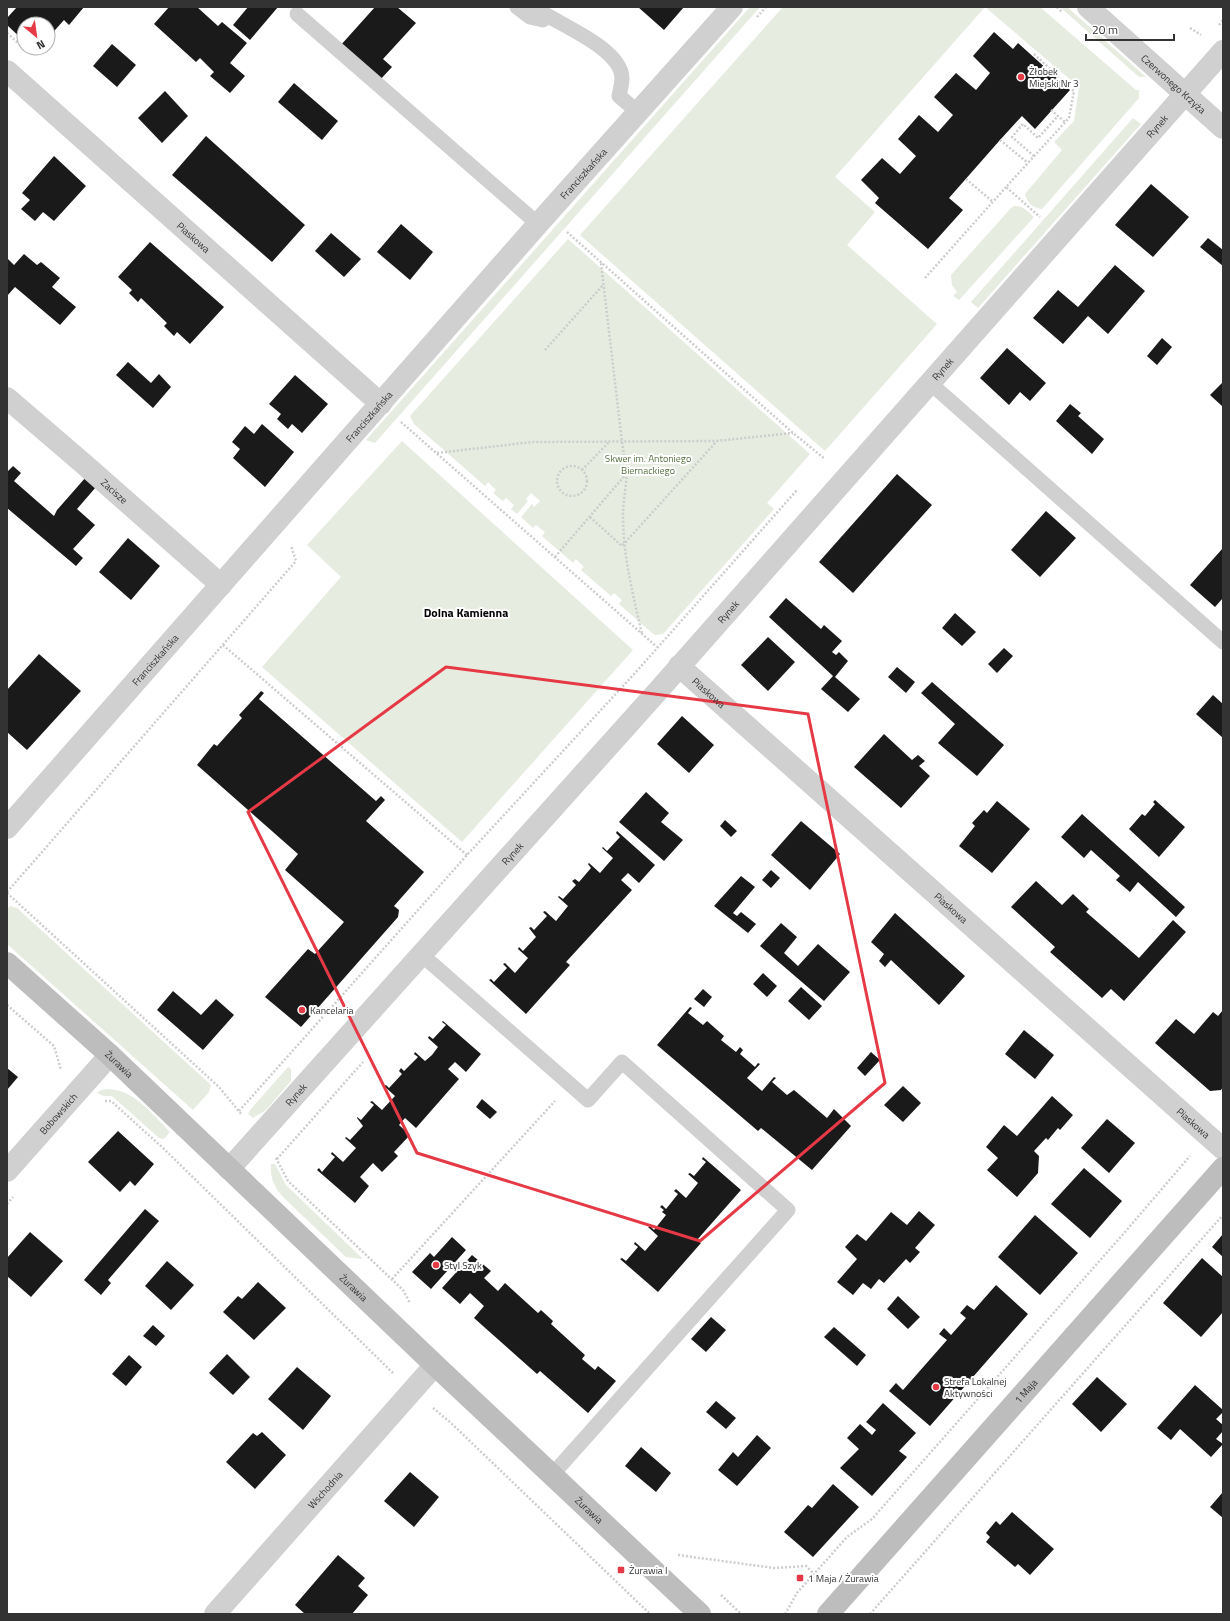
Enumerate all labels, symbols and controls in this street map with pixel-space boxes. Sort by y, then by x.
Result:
north arrow [16,16,56,56]
scale bar [1086,16,1174,42]
text: 20 m [1092,20,1118,39]
text: N [34,36,48,54]
street label: Czerwonego Krzyża [1138,51,1209,117]
place label: Żłobek Miejski Nr 3 [1029,64,1079,91]
marker: Żłobek Miejski Nr 3 [1016,72,1026,82]
street label: Rynek [1143,111,1171,141]
street label: Franciszkańska [556,145,610,202]
street label: Piaskowa [174,218,214,256]
street label: Rynek [928,354,957,384]
street label: Franciszkańska [342,387,396,446]
park label: Skwer im. Antoniego Biernackiego [605,451,691,478]
street label: Zacisze [98,475,131,507]
street label: Rynek [714,597,742,626]
district label: Dolna Kamienna [424,603,508,622]
street label: Franciszkańska [128,631,182,689]
street label: Piaskowa [689,674,729,712]
street label: Rynek [498,838,527,868]
street label: Piaskowa [931,889,971,927]
place label: Kancelaria [310,1003,353,1018]
marker: Kancelaria [297,1005,307,1015]
street label: Żurawia [102,1047,137,1081]
street label: Rynek [281,1080,310,1109]
street label: Bobowskich [36,1089,81,1137]
street label: Piaskowa [1173,1104,1214,1142]
place label: Styl Szyk [444,1258,482,1273]
marker: Styl Szyk [431,1260,441,1270]
street label: Żurawia [336,1270,371,1305]
place label: Strefa Lokalnej Aktywności [944,1374,1006,1401]
street label: 1 Maja [1011,1375,1041,1407]
marker: Strefa Lokalnej Aktywności [931,1382,941,1392]
street label: Wschodnia [304,1467,346,1512]
street label: Żurawia [572,1493,607,1527]
place label: Żurawia I [629,1563,668,1578]
marker: Żurawia I [616,1565,626,1575]
place label: 1 Maja / Żurawia [808,1571,879,1586]
marker: 1 Maja / Żurawia [795,1573,805,1583]

